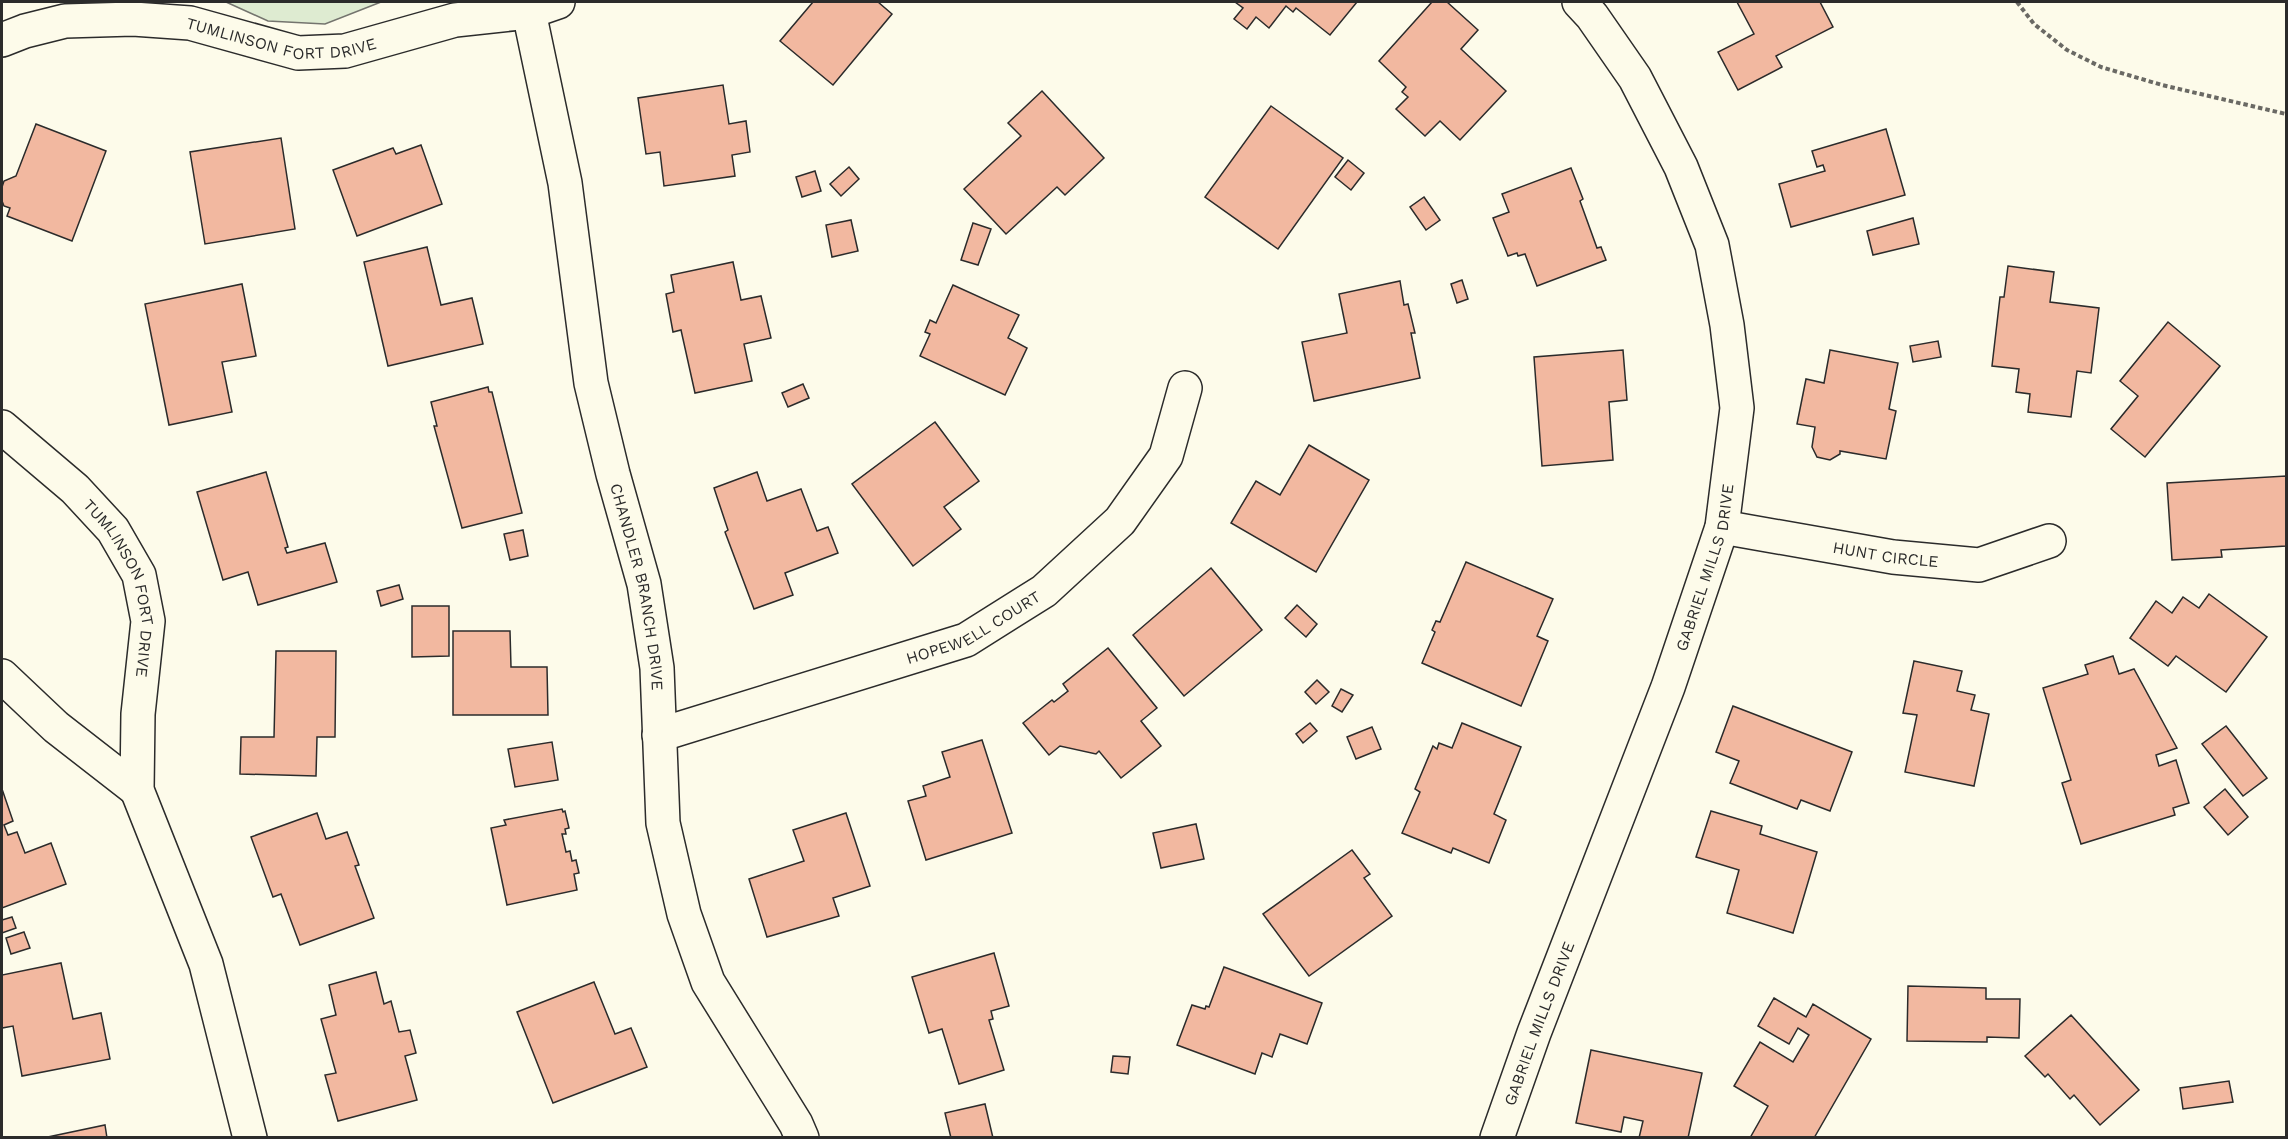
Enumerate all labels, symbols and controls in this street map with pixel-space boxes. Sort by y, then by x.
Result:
street label: TUMLINSON FORT DRIVE [184,13,378,63]
street label: CHANDLER BRANCH DRIVE [607,481,667,691]
street label: GABRIEL MILLS DRIVE [1671,483,1737,653]
street label: TUMLINSON FORT DRIVE [80,495,158,678]
street label: HUNT CIRCLE [1831,537,1939,571]
street label: HOPEWELL COURT [904,586,1044,667]
street label: GABRIEL MILLS DRIVE [1500,939,1578,1108]

